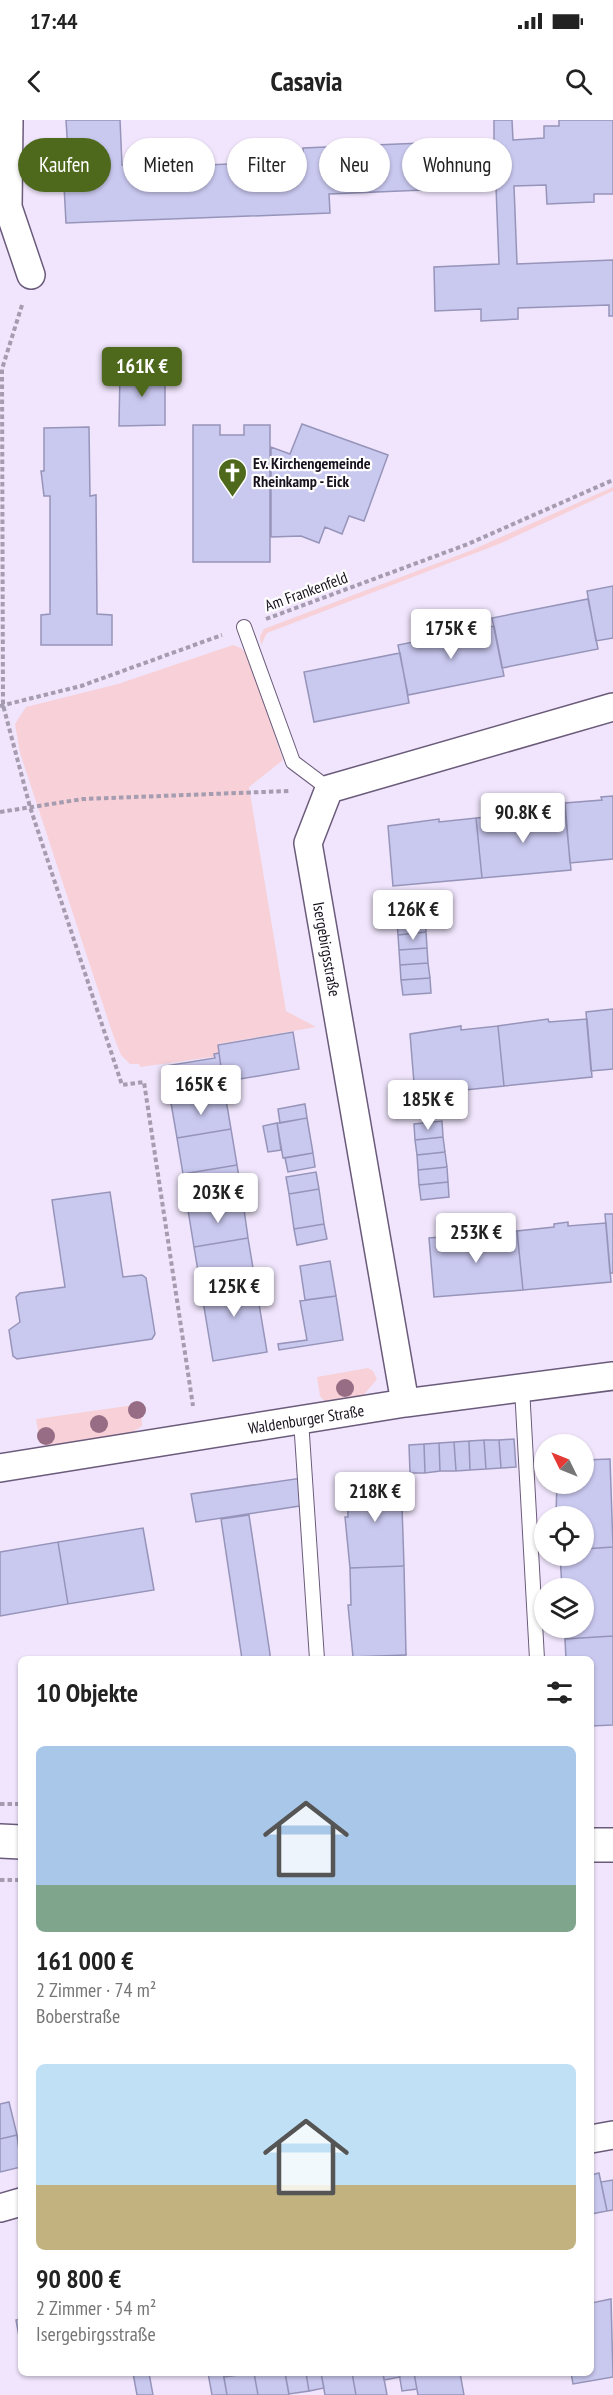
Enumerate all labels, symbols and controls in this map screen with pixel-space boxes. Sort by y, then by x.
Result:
text: 17:44 [30,7,78,35]
text: Casavia [271,64,342,98]
icon: back [18,65,51,98]
icon: search [562,65,595,98]
chip: Kaufen [18,138,111,192]
chip: Mieten [123,138,215,192]
chip: Filter [227,138,307,192]
chip: Neu [319,138,390,192]
chip: Wohnung [402,138,512,192]
pin: 161K € [93,347,191,398]
text: 161K € [116,353,168,379]
place label: Ev. Kirchengemeinde Rheinkamp - Eick [253,453,371,491]
church icon: Ev. Kirchengemeinde Rheinkamp - Eick [216,456,248,498]
street label: Am Frankenfeld [262,567,350,615]
pin: 175K € [402,609,500,660]
text: 175K € [425,615,477,641]
pin: 90.8K € [468,793,578,844]
text: 90.8K € [495,799,551,825]
pin: 126K € [364,890,462,941]
text: 126K € [387,896,439,922]
street label: Isergebirgsstraße [309,900,345,998]
pin: 165K € [152,1065,250,1116]
text: 165K € [175,1071,227,1097]
pin: 185K € [379,1080,477,1131]
text: 185K € [402,1086,454,1112]
pin: 203K € [169,1173,267,1224]
text: 203K € [192,1179,244,1205]
pin: 253K € [427,1213,525,1264]
text: 253K € [450,1219,502,1245]
pin: 125K € [185,1267,283,1318]
text: 125K € [208,1273,260,1299]
street label: Waldenburger Straße [247,1400,365,1438]
north arrow [534,1434,594,1494]
map controls [534,1434,594,1638]
pin: 218K € [326,1472,424,1523]
text: 218K € [349,1478,401,1504]
button: locate [534,1506,594,1566]
button: layers [534,1578,594,1638]
text: 10 Objekte [36,1676,138,1709]
icon: filters [543,1676,576,1709]
icon: home [252,1785,360,1893]
text: 161 000 € [36,1944,134,1977]
text: 2 Zimmer · 74 m² [36,1977,156,2003]
text: Boberstraße [36,2003,120,2029]
icon: home [252,2103,360,2211]
text: 90 800 € [36,2262,121,2295]
text: 2 Zimmer · 54 m² [36,2295,156,2321]
text: Isergebirgsstraße [36,2321,156,2347]

